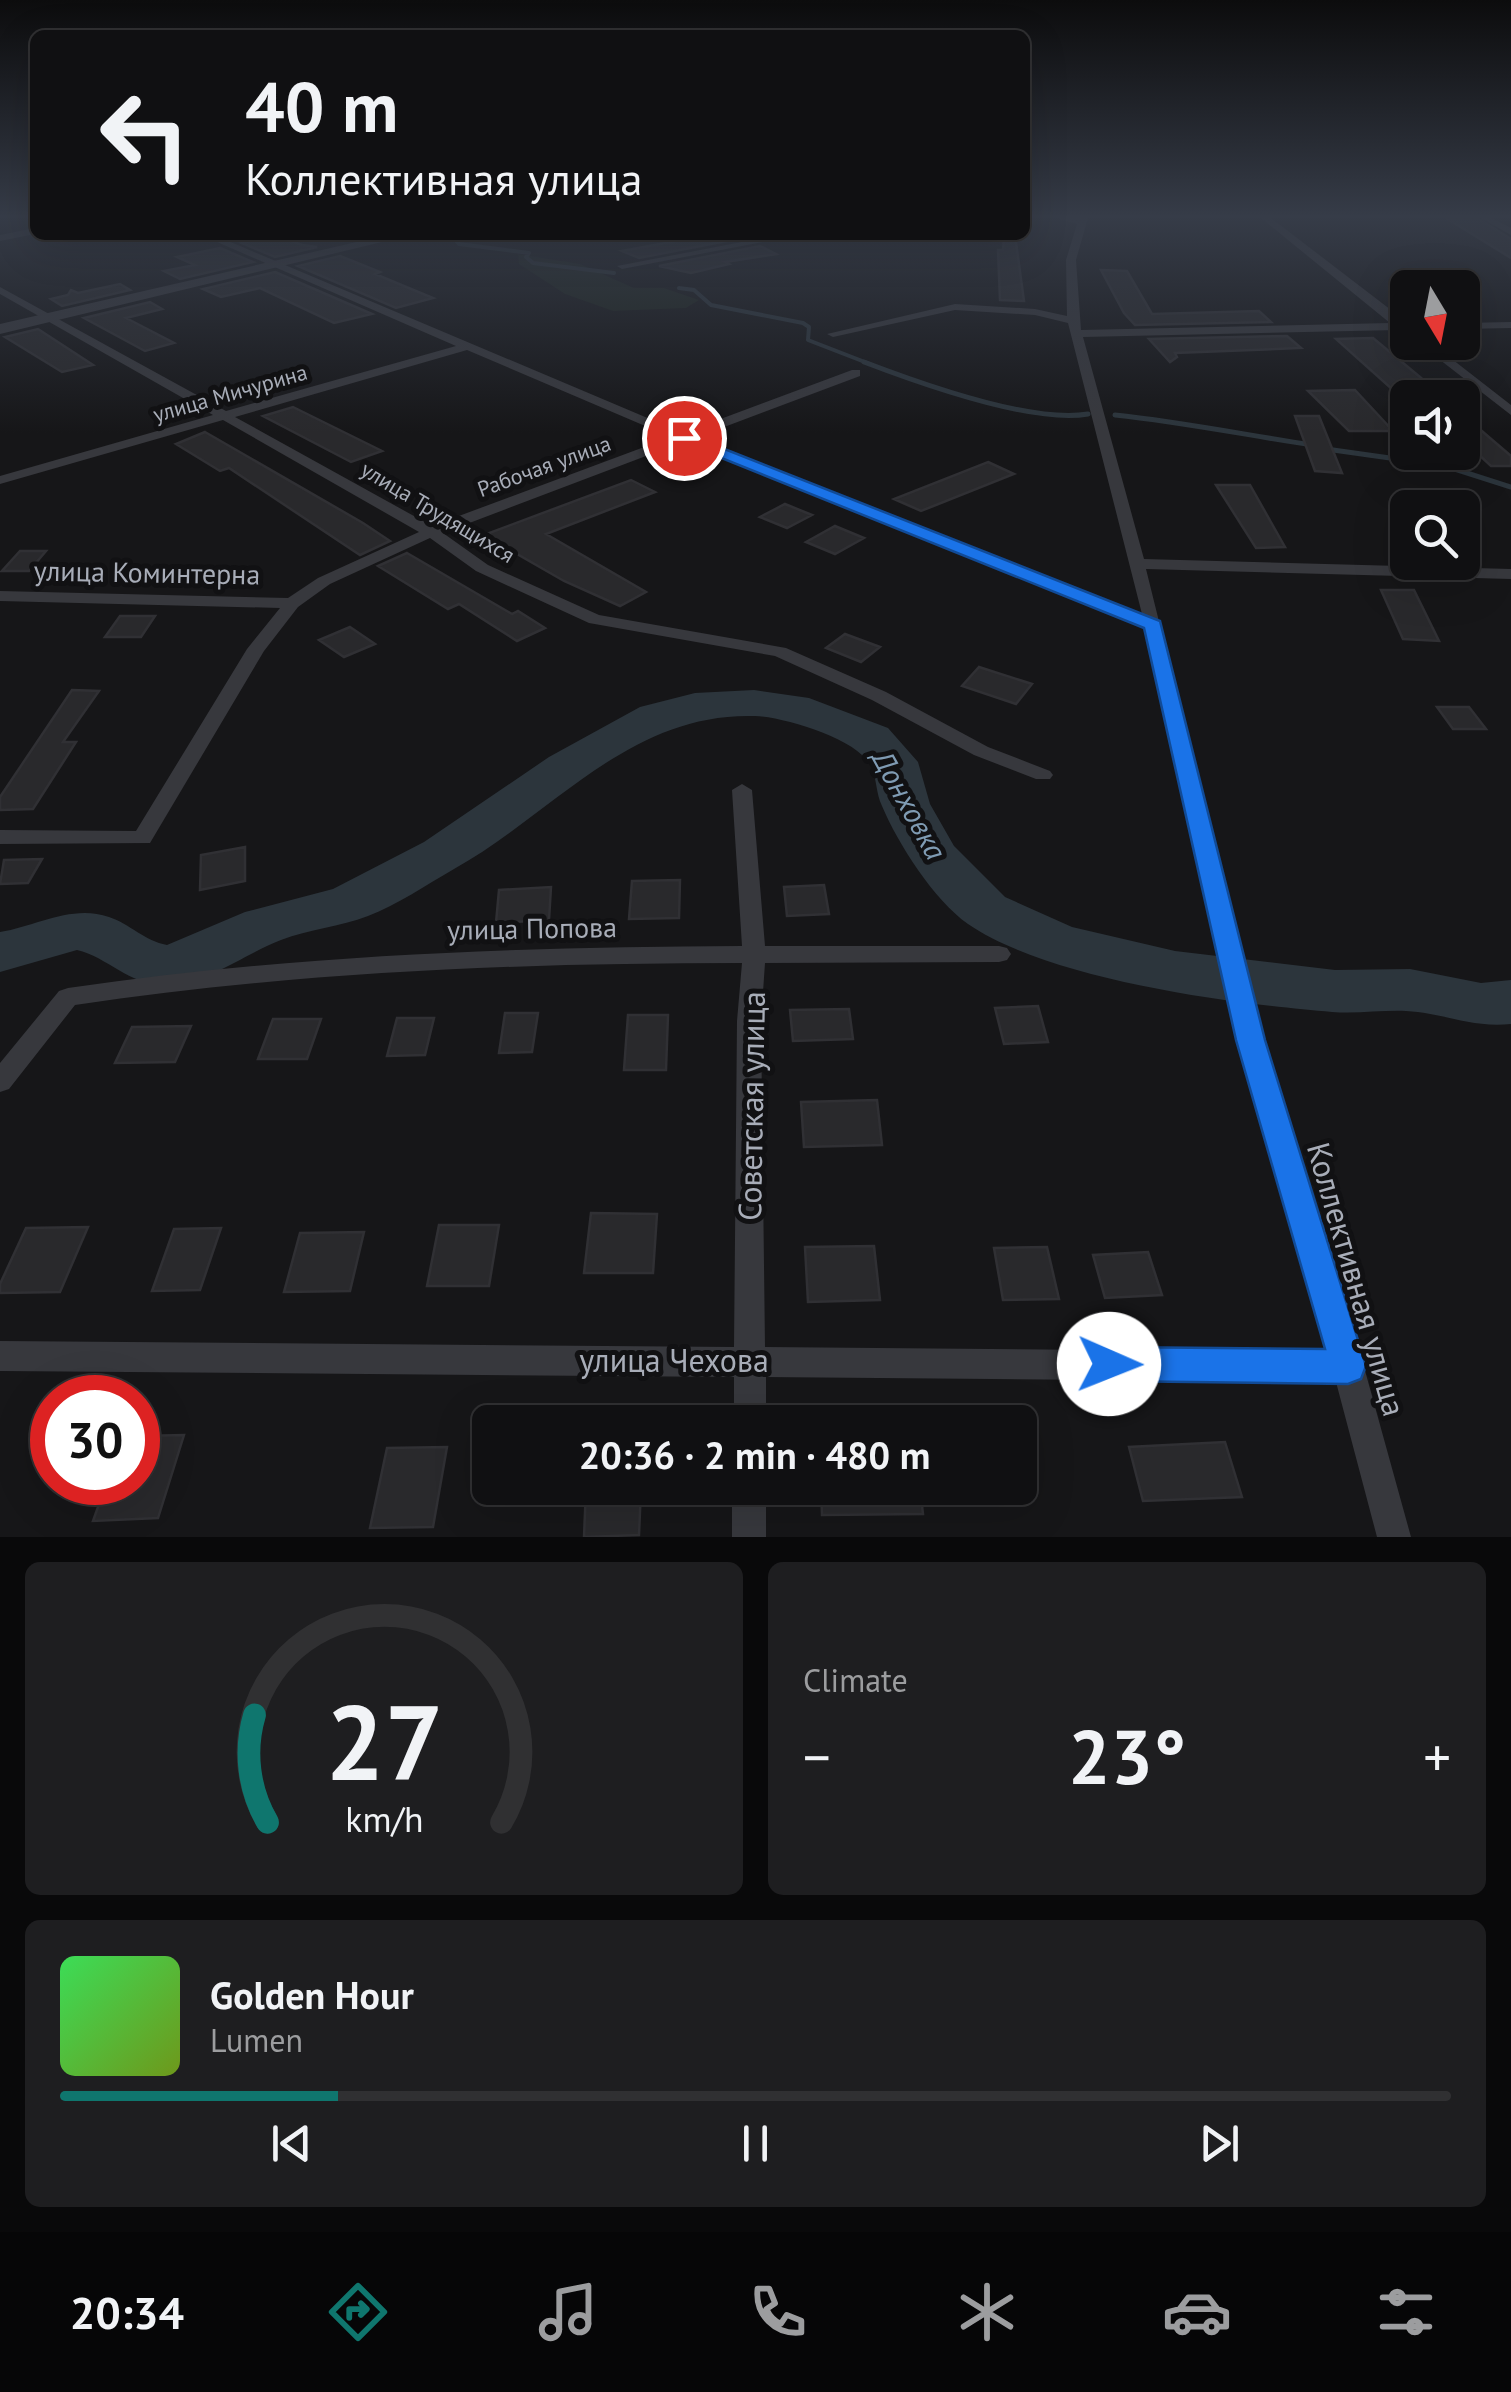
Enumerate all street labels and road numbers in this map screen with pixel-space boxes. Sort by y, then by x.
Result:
street label: улица Мичурина [150,358,310,428]
street label: Рабочая улица [473,429,615,503]
street label: улица Трудящихся [356,455,520,569]
street label: улица Коминтерна [33,552,261,592]
street label: улица Попова [447,908,617,948]
street label: Советская улица [728,991,774,1221]
street label: Коллективная улица [1298,1137,1416,1421]
street label: улица Чехова [579,1339,769,1381]

